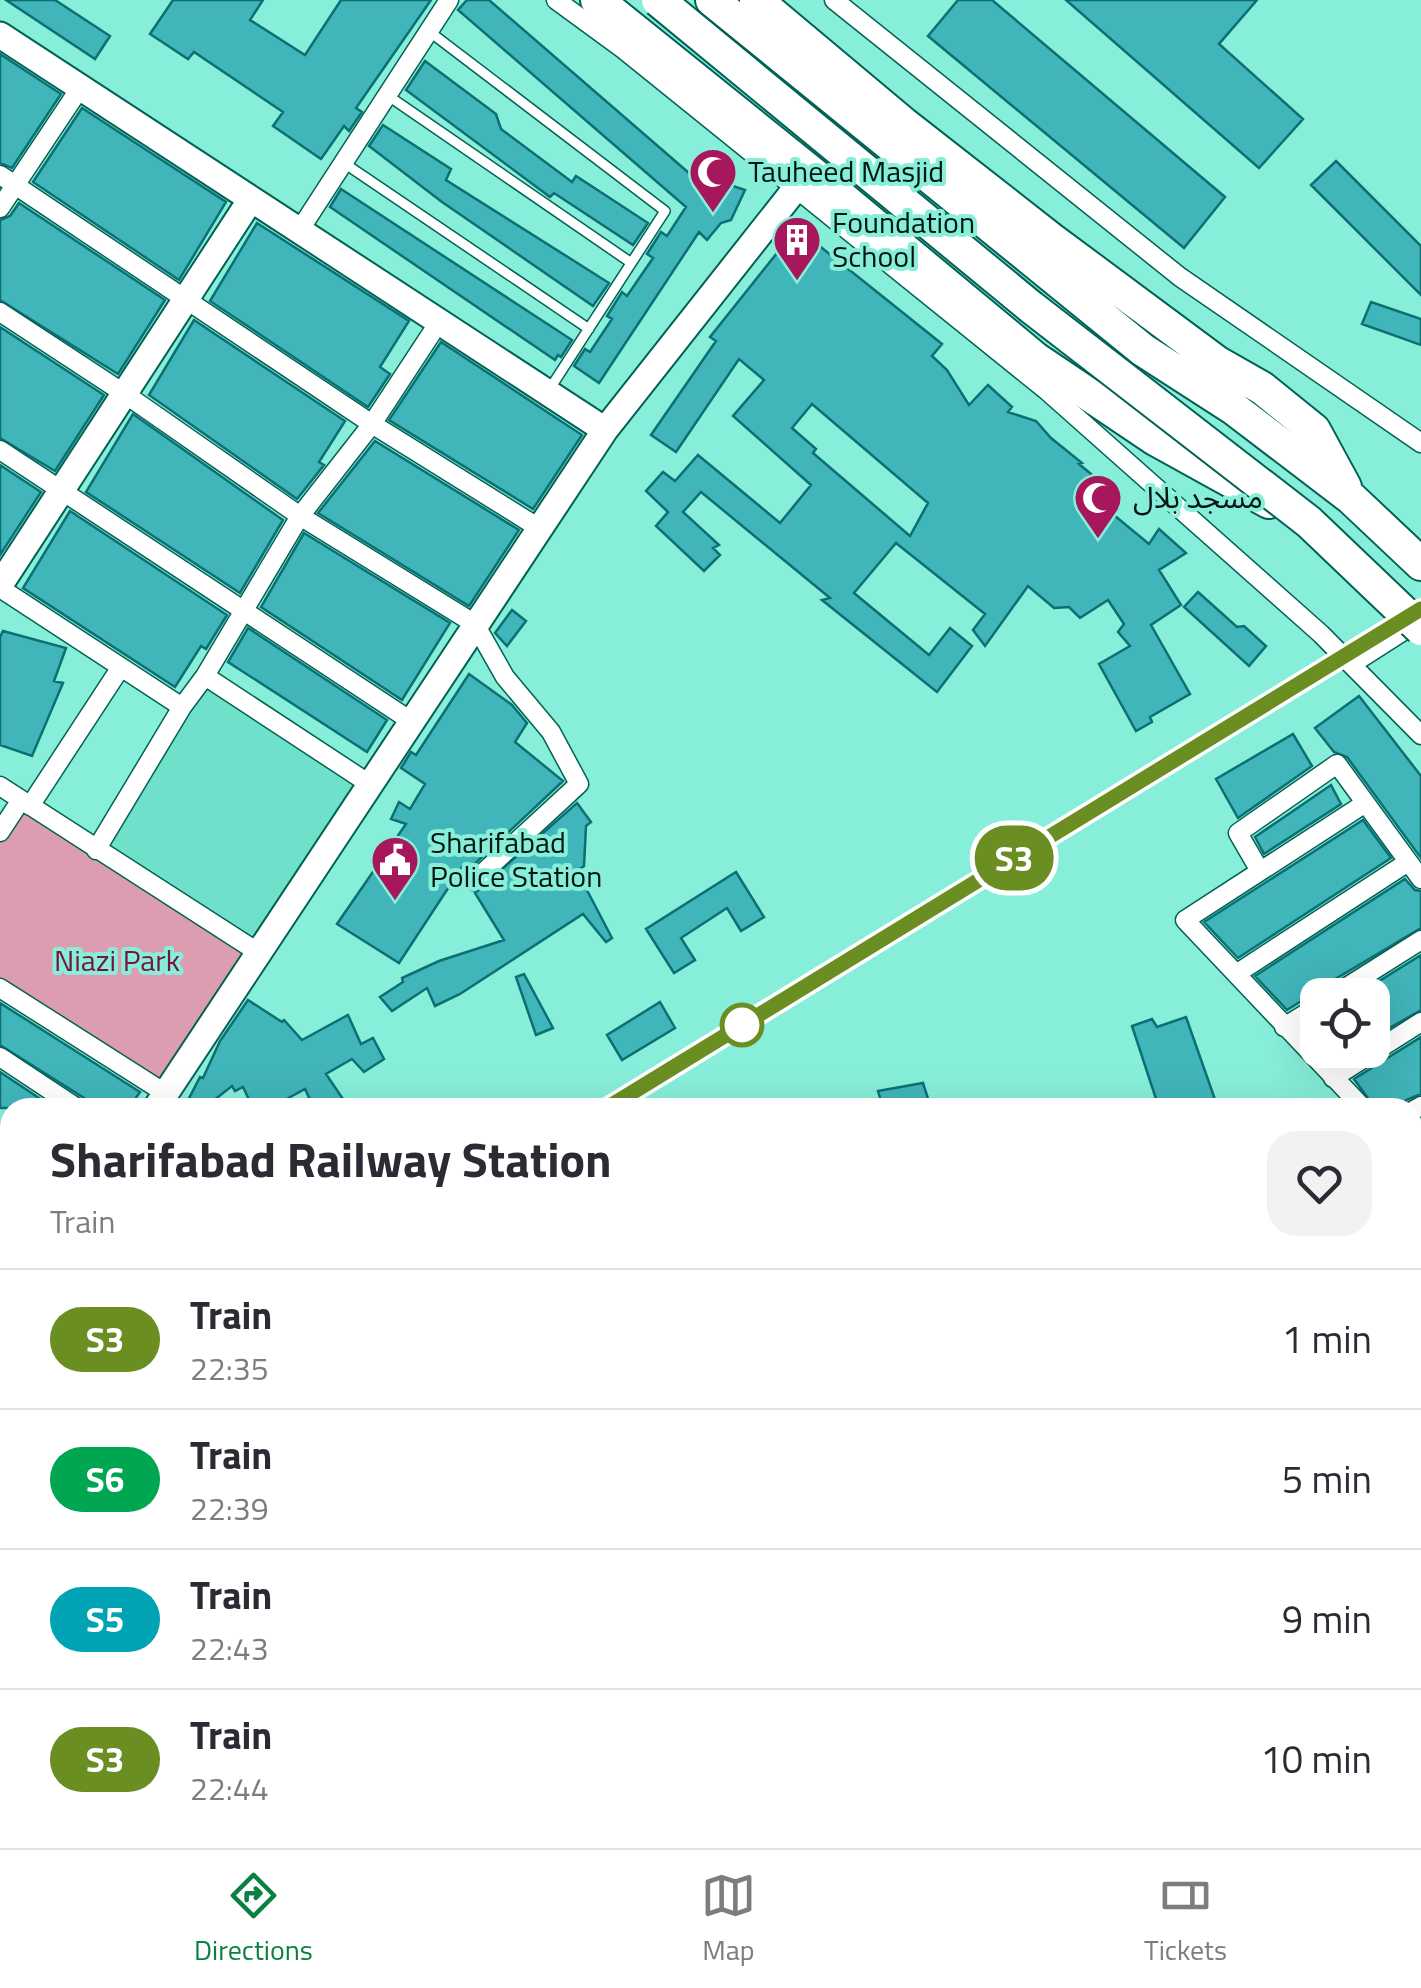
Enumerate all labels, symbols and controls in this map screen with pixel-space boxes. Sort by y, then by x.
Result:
mosque icon: Tauheed Masjid [687,146,739,214]
place label: Tauheed Masjid [748,148,944,194]
place label: Foundation School [832,199,975,279]
building icon: Foundation School [771,214,823,282]
mosque icon: مسجد بلال [1072,472,1124,540]
place label: مسجد بلال [1133,474,1263,520]
place label: Sharifabad Police Station [430,819,602,899]
line badge: S3 [969,826,1059,890]
text: S3 [995,831,1033,885]
public building icon: Sharifabad Police Station [369,834,421,902]
park label: Niazi Park [54,937,180,983]
map controls [1300,978,1390,1068]
button: locate [1300,978,1390,1068]
unlabelled marker [721,1004,763,1046]
text: Sharifabad Railway Station [50,1123,612,1196]
button: heart [1267,1131,1372,1236]
text: Train [50,1197,115,1245]
text: Train [190,1286,272,1344]
text: 1 min [1282,1310,1372,1368]
text: S3 [86,1312,124,1366]
text: 22:35 [190,1344,269,1392]
text: Train [190,1426,272,1484]
text: 5 min [1282,1450,1372,1508]
text: S6 [86,1452,124,1506]
text: 22:39 [190,1484,269,1532]
text: Train [190,1566,272,1624]
text: 9 min [1282,1590,1372,1648]
text: S5 [86,1592,124,1646]
text: 22:43 [190,1624,269,1672]
text: Train [190,1706,272,1764]
text: 10 min [1261,1730,1372,1788]
text: S3 [86,1732,124,1786]
text: 22:44 [190,1764,269,1812]
tab: Directions [194,1868,313,1971]
tab: Map [701,1868,756,1971]
tab: Tickets [1144,1868,1227,1971]

